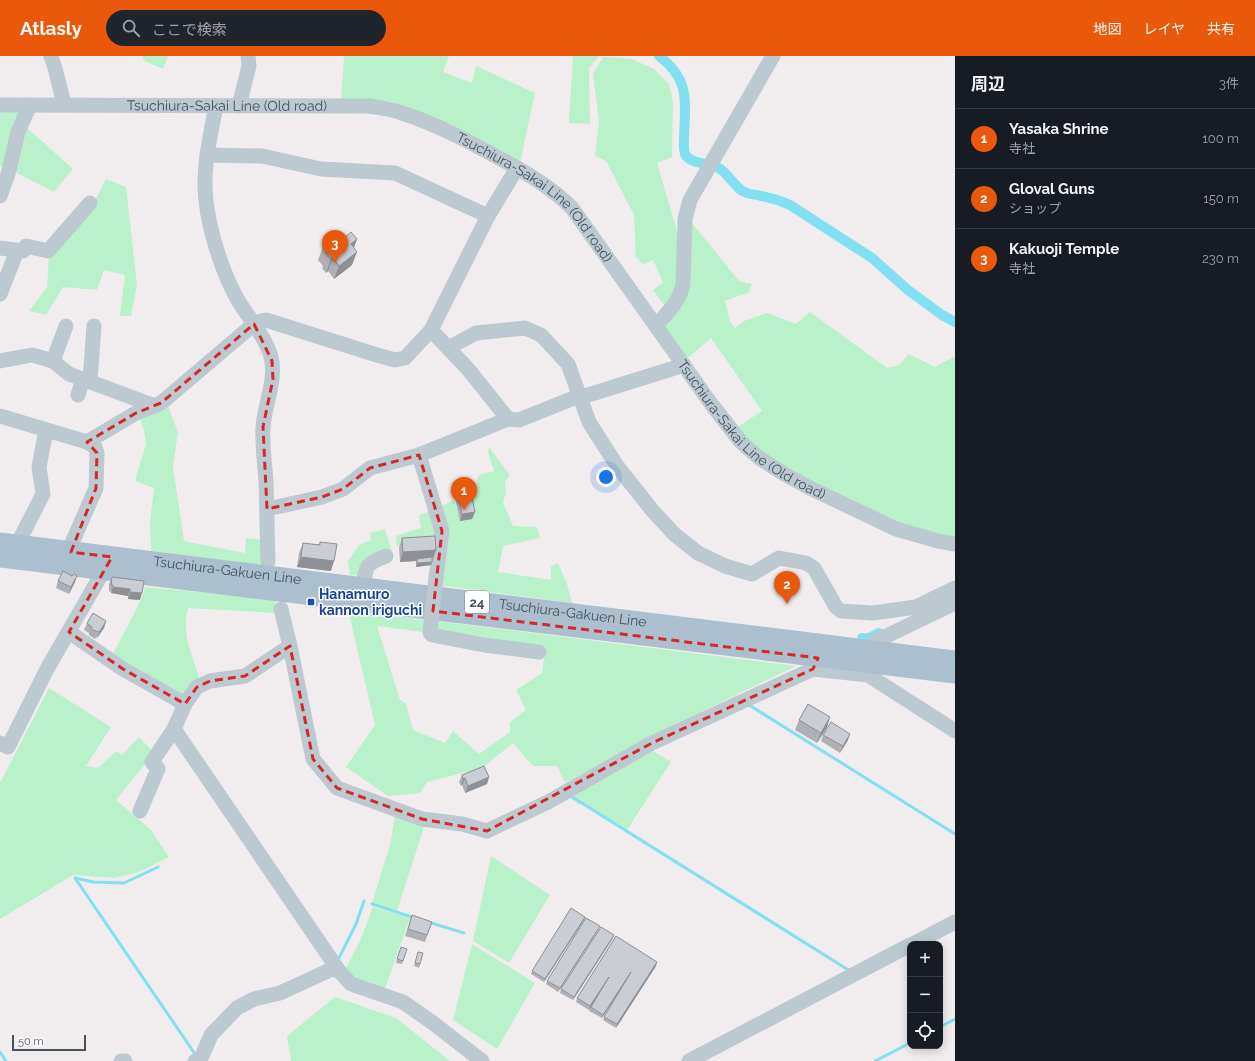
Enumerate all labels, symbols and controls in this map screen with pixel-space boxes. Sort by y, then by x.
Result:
search box [106,10,386,46]
text: Atlasly [20,17,82,39]
icon: search [120,17,142,39]
text: ここで検索 [152,21,227,39]
text: 地図 [1093,21,1121,37]
text: レイヤ [1143,21,1185,37]
text: 共有 [1207,21,1235,37]
text: 周辺 [971,74,1005,94]
text: 3件 [1219,76,1239,91]
street label: Tsuchiura-Sakai Line (Old road) [127,97,327,114]
text: Yasaka Shrine [1009,120,1109,138]
street label: Tsuchiura-Sakai Line (Old road) [454,129,616,265]
text: 1 [981,131,987,146]
text: 100 m [1202,131,1239,146]
text: 寺社 [1009,141,1035,156]
text: Gloval Guns [1009,180,1095,198]
text: 2 [980,191,988,206]
text: 150 m [1203,191,1239,206]
text: ショップ [1009,201,1061,216]
pin: 3 [322,230,348,263]
text: Kakuoji Temple [1009,240,1119,258]
text: 3 [980,251,988,266]
text: 230 m [1202,251,1239,266]
text: 寺社 [1009,261,1035,276]
street label: Tsuchiura-Sakai Line (Old road) [675,357,829,502]
your location [596,467,616,487]
pin: 1 [451,477,477,510]
street label: Tsuchiura-Gakuen Line [152,553,302,587]
pin: 2 [774,571,800,604]
place label: Hanamuro kannon iriguchi [319,586,422,618]
road number: 24 [465,591,489,613]
street label: Tsuchiura-Gakuen Line [498,596,648,630]
marker: Hanamuro kannon iriguchi [306,597,316,607]
map controls [907,941,943,1049]
button: + [907,941,943,977]
button: − [907,977,943,1013]
button: locate [907,1013,943,1049]
scale bar [12,1033,86,1052]
text: 50 m [18,1035,44,1048]

